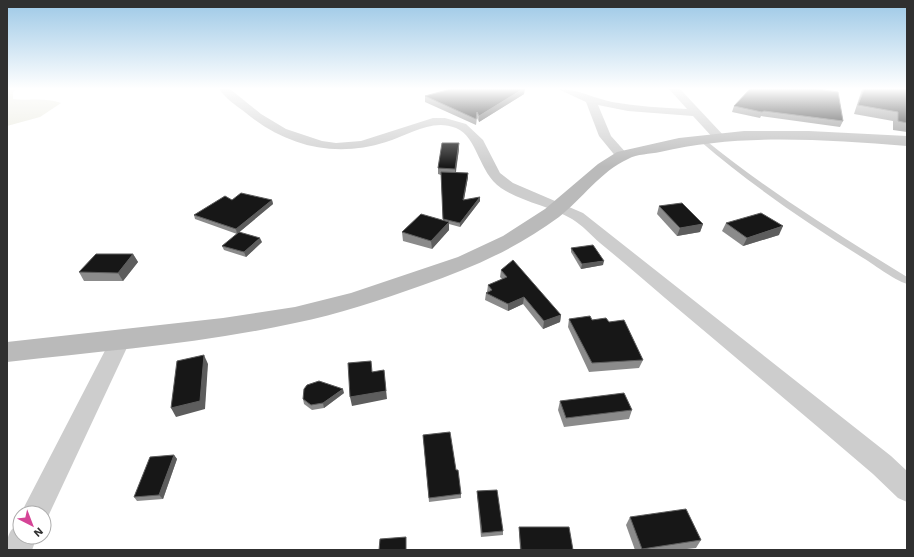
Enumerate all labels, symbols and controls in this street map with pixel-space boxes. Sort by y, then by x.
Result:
north arrow [12,505,52,545]
text: N [31,525,46,540]

